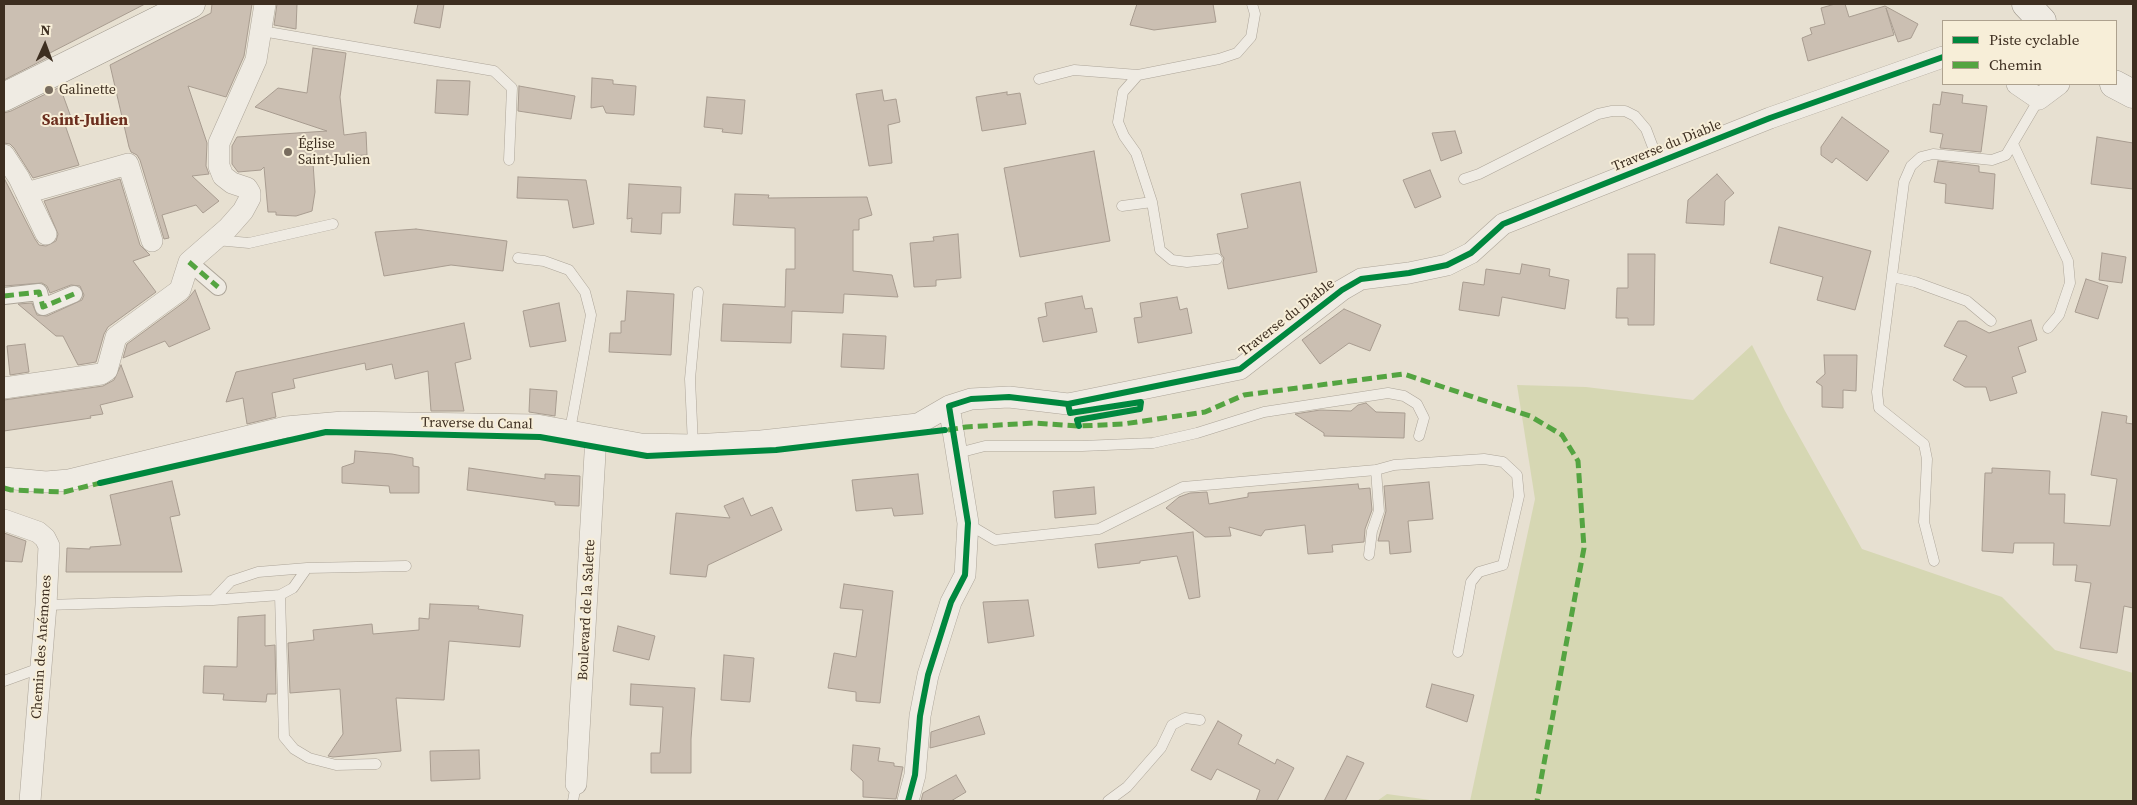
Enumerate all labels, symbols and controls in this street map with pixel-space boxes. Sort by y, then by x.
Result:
north arrow [20,20,70,70]
text: N [40,20,51,40]
legend [1942,20,2117,85]
text: Piste cyclable [1989,29,2079,50]
text: Chemin [1989,54,2042,75]
place label: Galinette [59,82,116,98]
marker: Galinette [43,84,55,96]
district label: Saint-Julien [42,111,128,131]
street label: Traverse du Diable [1610,116,1724,176]
place label: Église Saint-Julien [298,136,370,168]
marker: Église Saint-Julien [282,146,294,158]
street label: Traverse du Diable [1236,276,1338,360]
street label: Traverse du Canal [421,415,533,433]
street label: Boulevard de la Salette [575,539,599,681]
street label: Chemin des Anémones [29,574,55,720]

